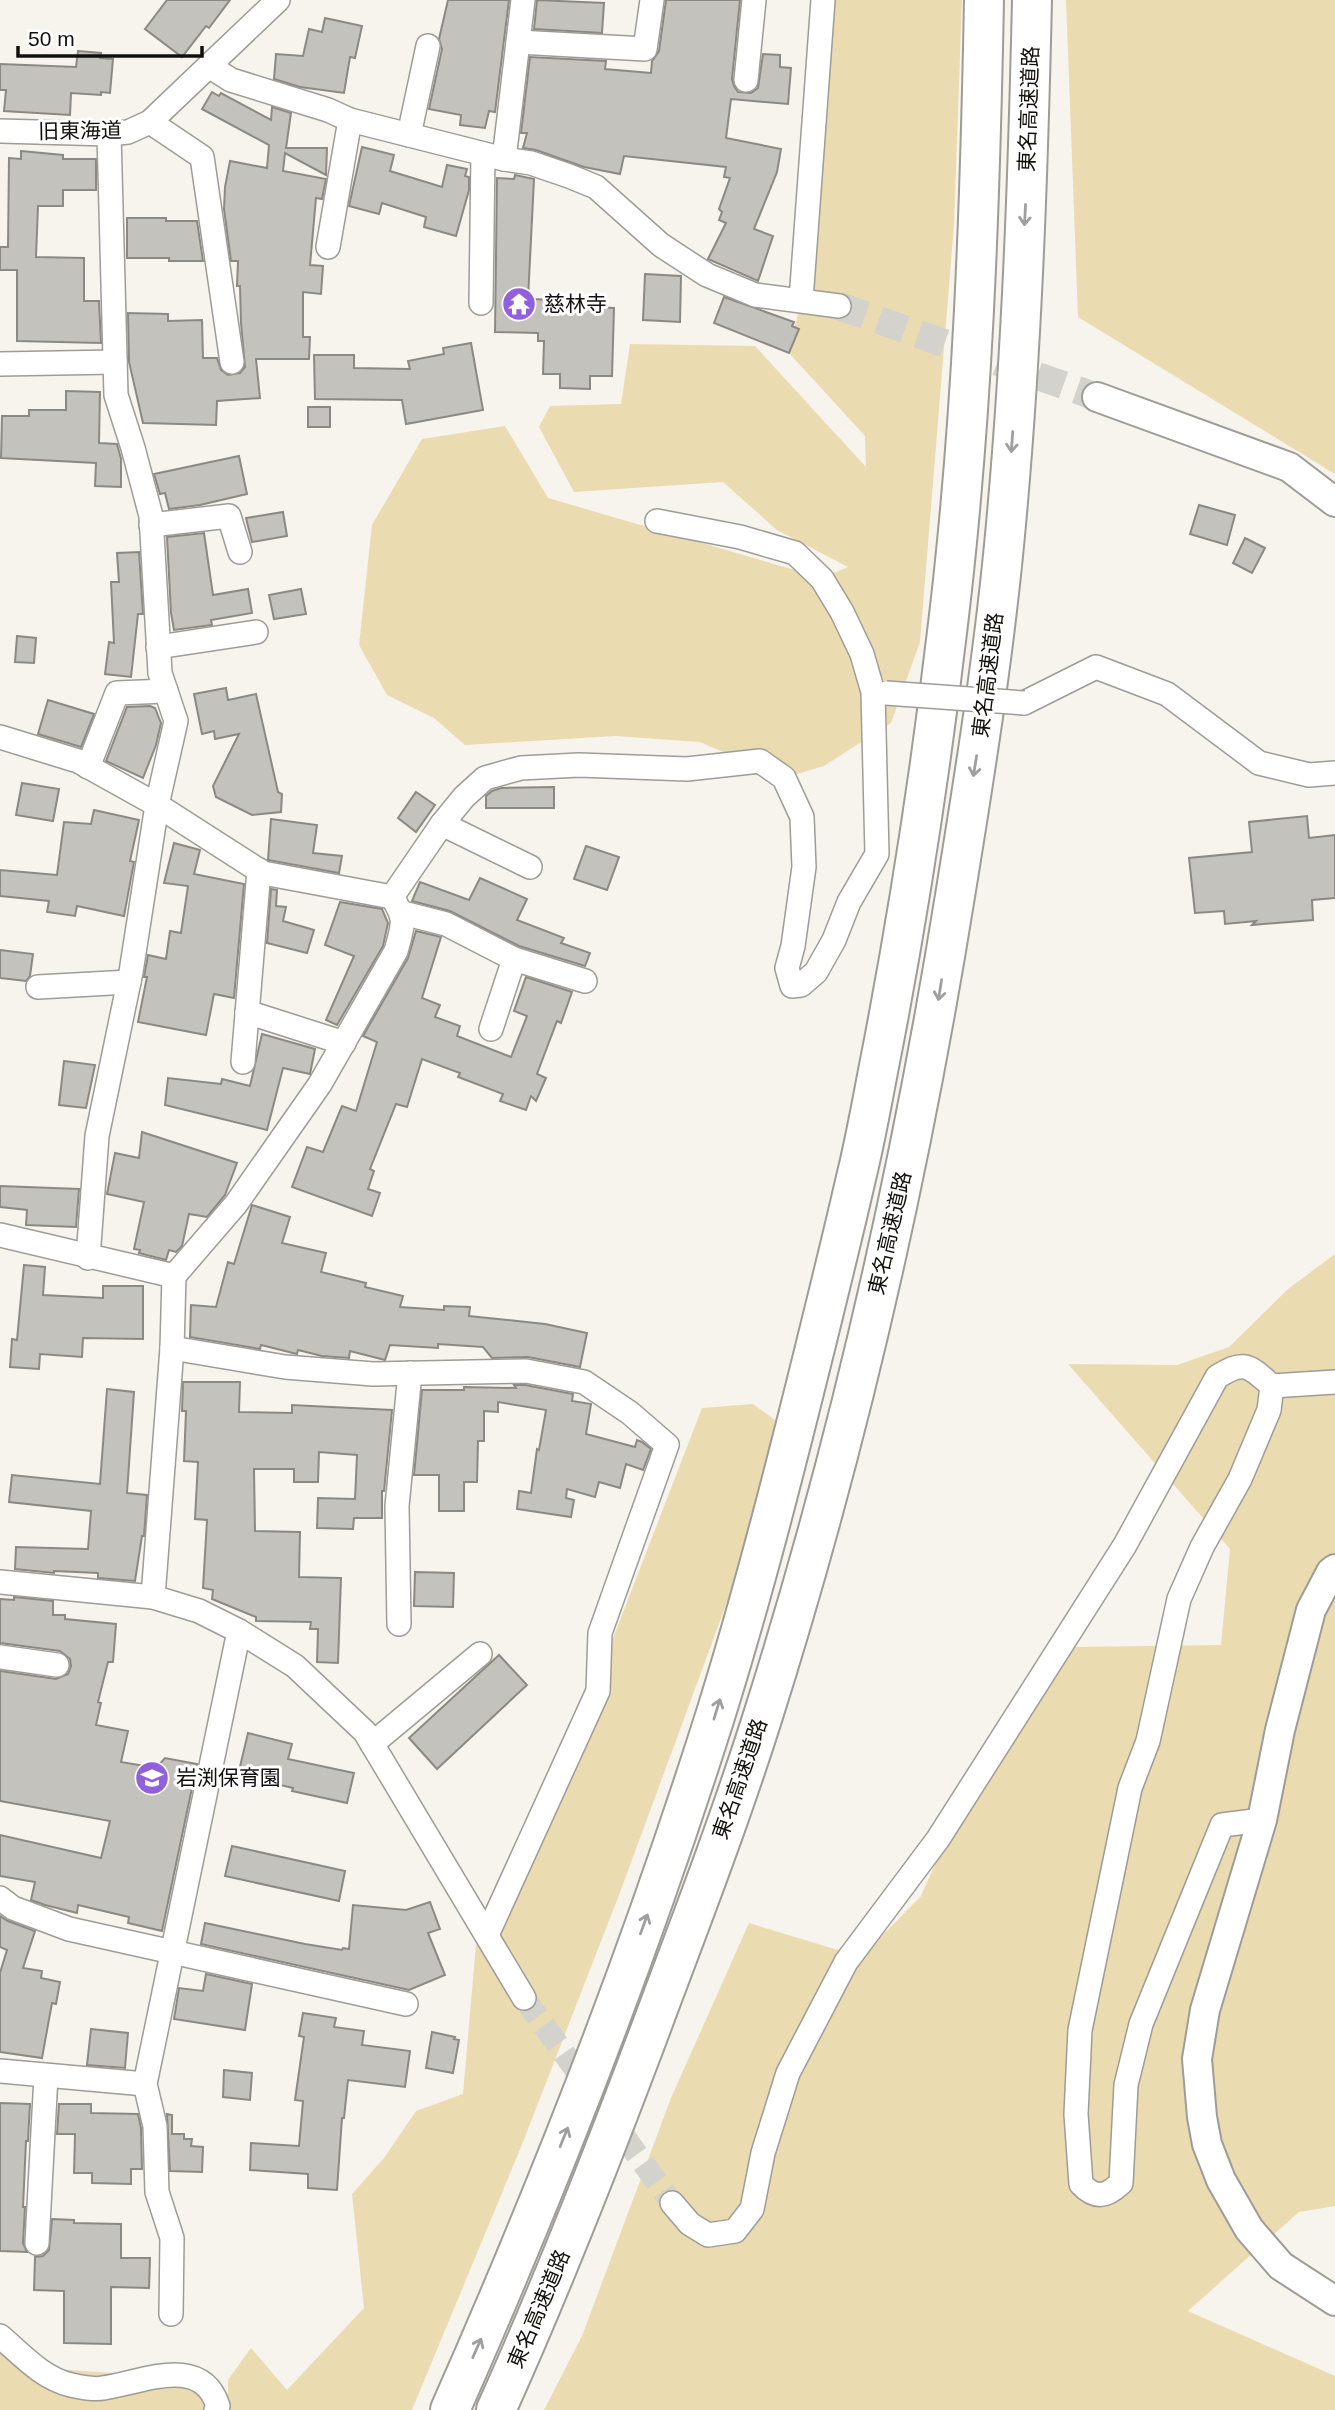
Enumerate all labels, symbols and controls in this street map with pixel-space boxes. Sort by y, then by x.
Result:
scale bar [18,14,201,58]
text: 50 m [28,27,75,50]
street label: 東名高速道路 [1015,46,1042,172]
street label: 旧東海道 [38,118,122,143]
one-way arrow [1019,203,1032,226]
temple icon: 慈林寺 [500,285,538,323]
place label: 慈林寺 [544,292,607,315]
one-way arrow [1005,430,1018,453]
street label: 東名高速道路 [968,611,1007,739]
one-way arrow [969,754,982,776]
one-way arrow [933,978,946,1001]
street label: 東名高速道路 [864,1169,915,1297]
one-way arrow [711,1698,724,1720]
street label: 東名高速道路 [708,1716,771,1842]
school or university icon: 岩渕保育園 [133,1759,171,1797]
place label: 岩渕保育園 [176,1766,281,1789]
one-way arrow [639,1914,652,1936]
one-way arrow [559,2127,572,2149]
street label: 東名高速道路 [503,2246,574,2371]
one-way arrow [471,2337,484,2359]

